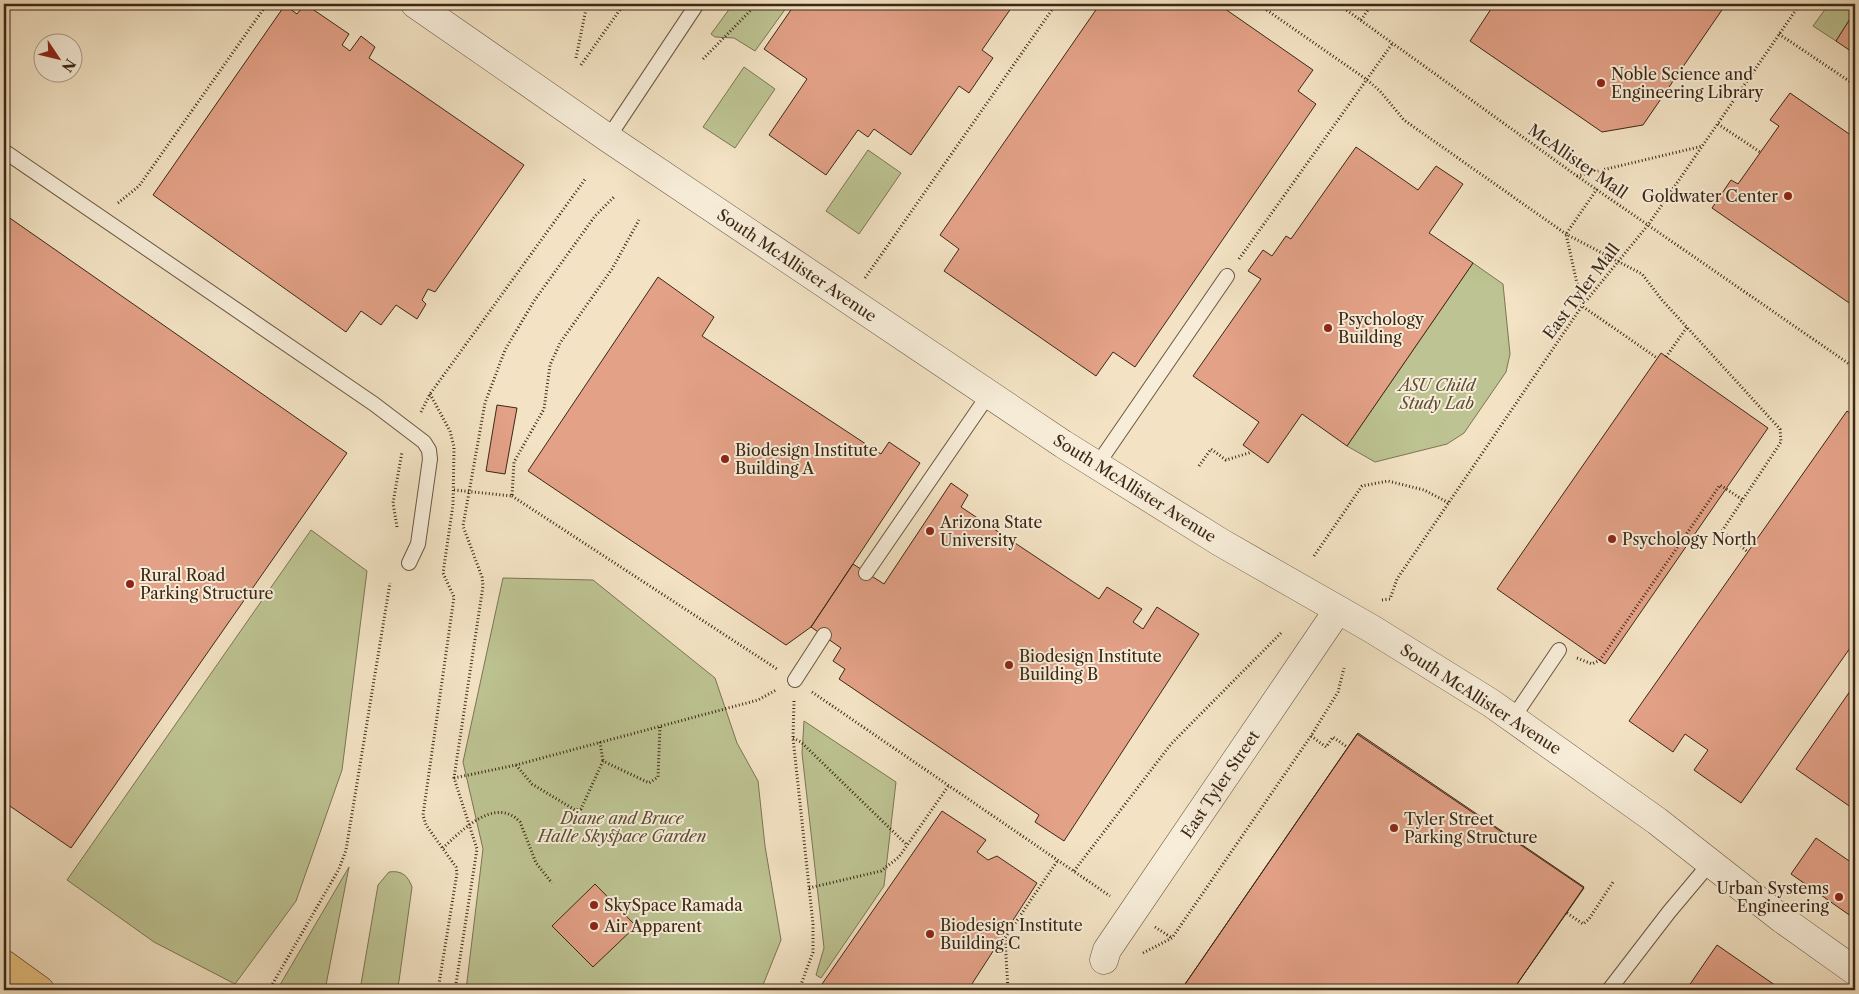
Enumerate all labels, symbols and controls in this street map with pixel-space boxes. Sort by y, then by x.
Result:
north arrow [32,32,82,82]
text: N [58,55,80,76]
place label: Noble Science and Engineering Library [1611,64,1764,102]
marker: Noble Science and Engineering Library [1595,77,1607,89]
street label: McAllister Mall [1525,119,1632,203]
place label: Goldwater Center [1642,186,1778,206]
marker: Goldwater Center [1782,190,1794,202]
street label: South McAllister Avenue [713,204,881,326]
street label: East Tyler Mall [1539,239,1624,343]
place label: Psychology Building [1338,309,1425,347]
marker: Psychology Building [1322,322,1334,334]
park label: ASU Child Study Lab [1396,375,1477,413]
street label: South McAllister Avenue [1050,430,1220,546]
place label: Biodesign Institute Building A [735,440,878,478]
marker: Biodesign Institute Building A [719,453,731,465]
place label: Arizona State University [939,512,1042,550]
marker: Arizona State University [924,525,936,537]
place label: Psychology North [1622,529,1757,549]
marker: Psychology North [1606,533,1618,545]
place label: Rural Road Parking Structure [140,565,274,603]
marker: Rural Road Parking Structure [124,578,136,590]
street label: South McAllister Avenue [1397,639,1565,759]
place label: Biodesign Institute Building B [1019,646,1162,684]
marker: Biodesign Institute Building B [1003,659,1015,671]
street label: East Tyler Street [1177,726,1264,842]
park label: Diane and Bruce Halle Skyspace Garden [536,808,706,846]
place label: Tyler Street Parking Structure [1404,809,1538,847]
marker: Tyler Street Parking Structure [1388,822,1400,834]
place label: Urban Systems Engineering [1717,878,1830,916]
marker: Urban Systems Engineering [1833,891,1845,903]
place label: SkySpace Ramada [604,895,743,915]
marker: SkySpace Ramada [588,899,600,911]
place label: Biodesign Institute Building C [940,915,1083,953]
place label: Air Apparent [603,916,702,936]
marker: Air Apparent [588,920,600,932]
marker: Biodesign Institute Building C [924,928,936,940]

